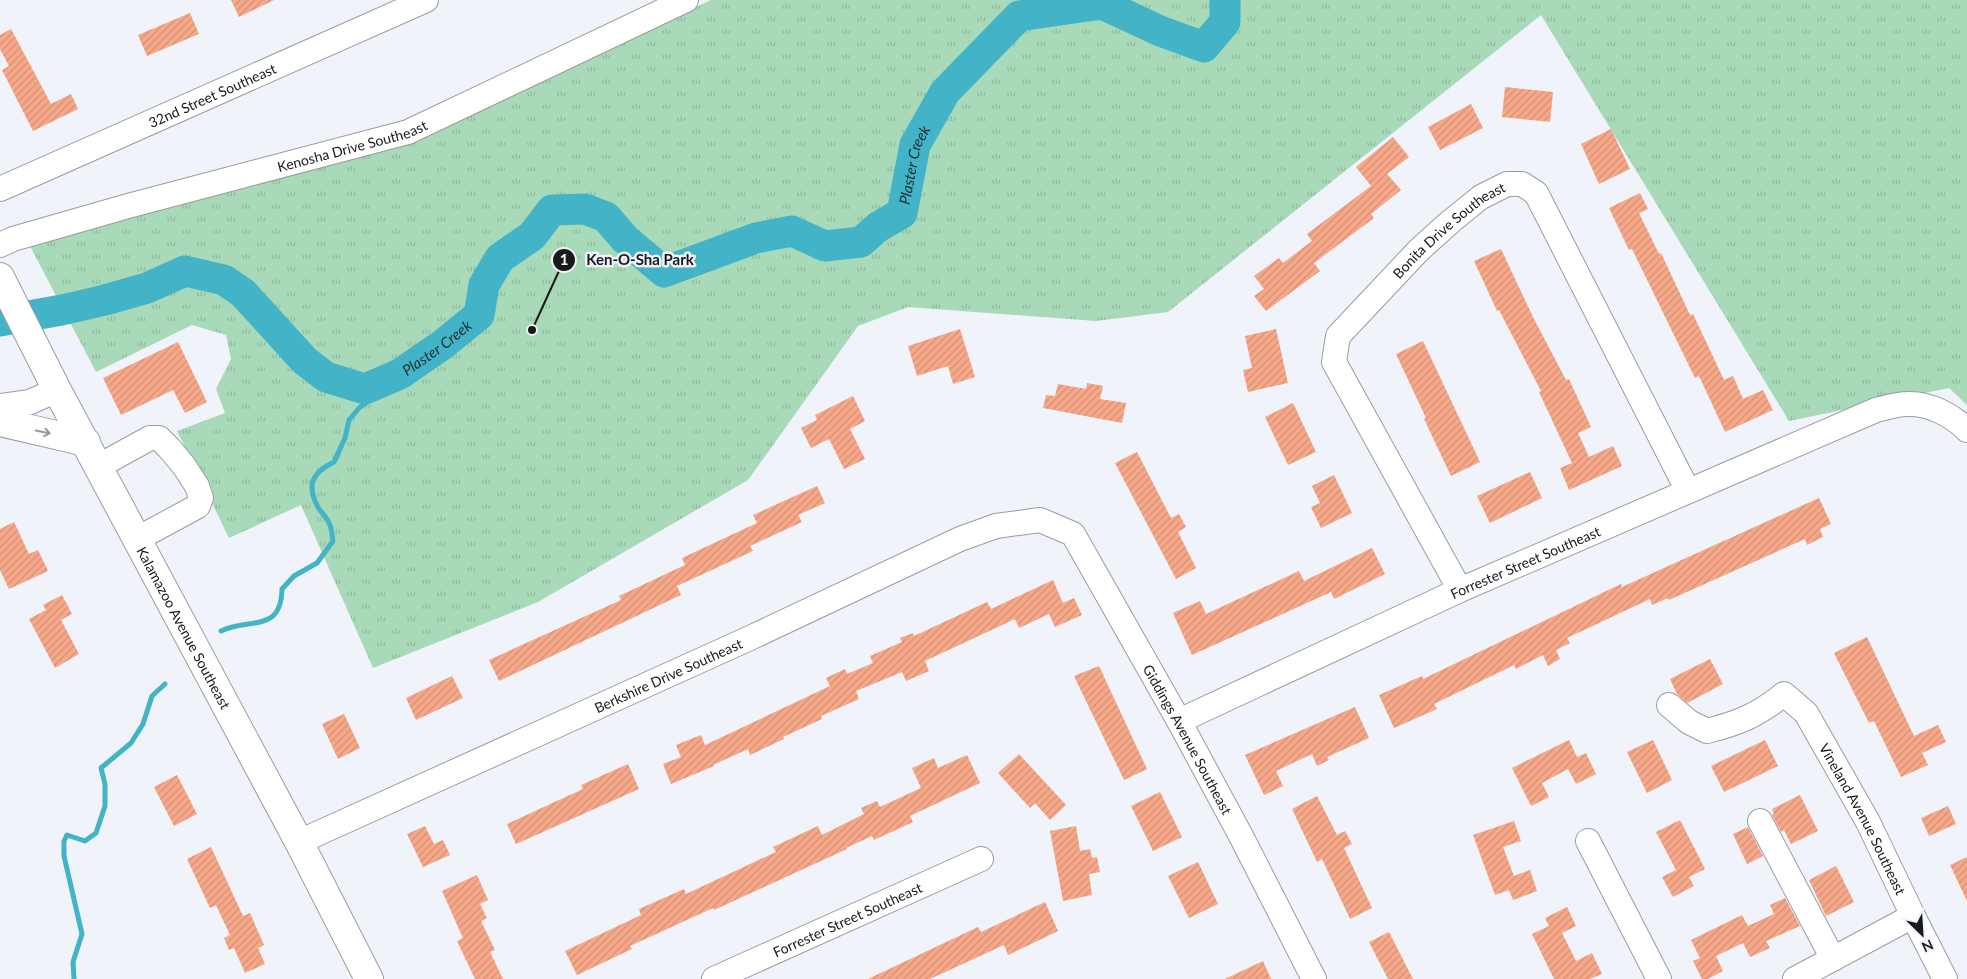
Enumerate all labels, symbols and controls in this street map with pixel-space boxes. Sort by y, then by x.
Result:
street label: 32nd Street Southeast [146,59,278,131]
street label: Kenosha Drive Southeast [275,116,430,175]
water label: Plaster Creek [895,121,934,206]
street label: Bonita Drive Southeast [1389,178,1508,281]
callout: Ken-O-Sha Park [551,245,704,275]
text: 1 [560,250,568,268]
text: Ken-O-Sha Park [586,250,695,268]
water label: Plaster Creek [398,315,476,379]
one-way arrow [34,428,50,437]
street label: Forrester Street Southeast [1447,522,1603,602]
street label: Kalamazoo Avenue Southeast [134,543,235,712]
street label: Berkshire Drive Southeast [591,634,745,716]
street label: Giddings Avenue Southeast [1140,661,1236,817]
street label: Vineland Avenue Southeast [1816,740,1910,897]
street label: Forrester Street Southeast [770,878,924,960]
north arrow [1897,909,1947,959]
text: N [1919,936,1936,956]

